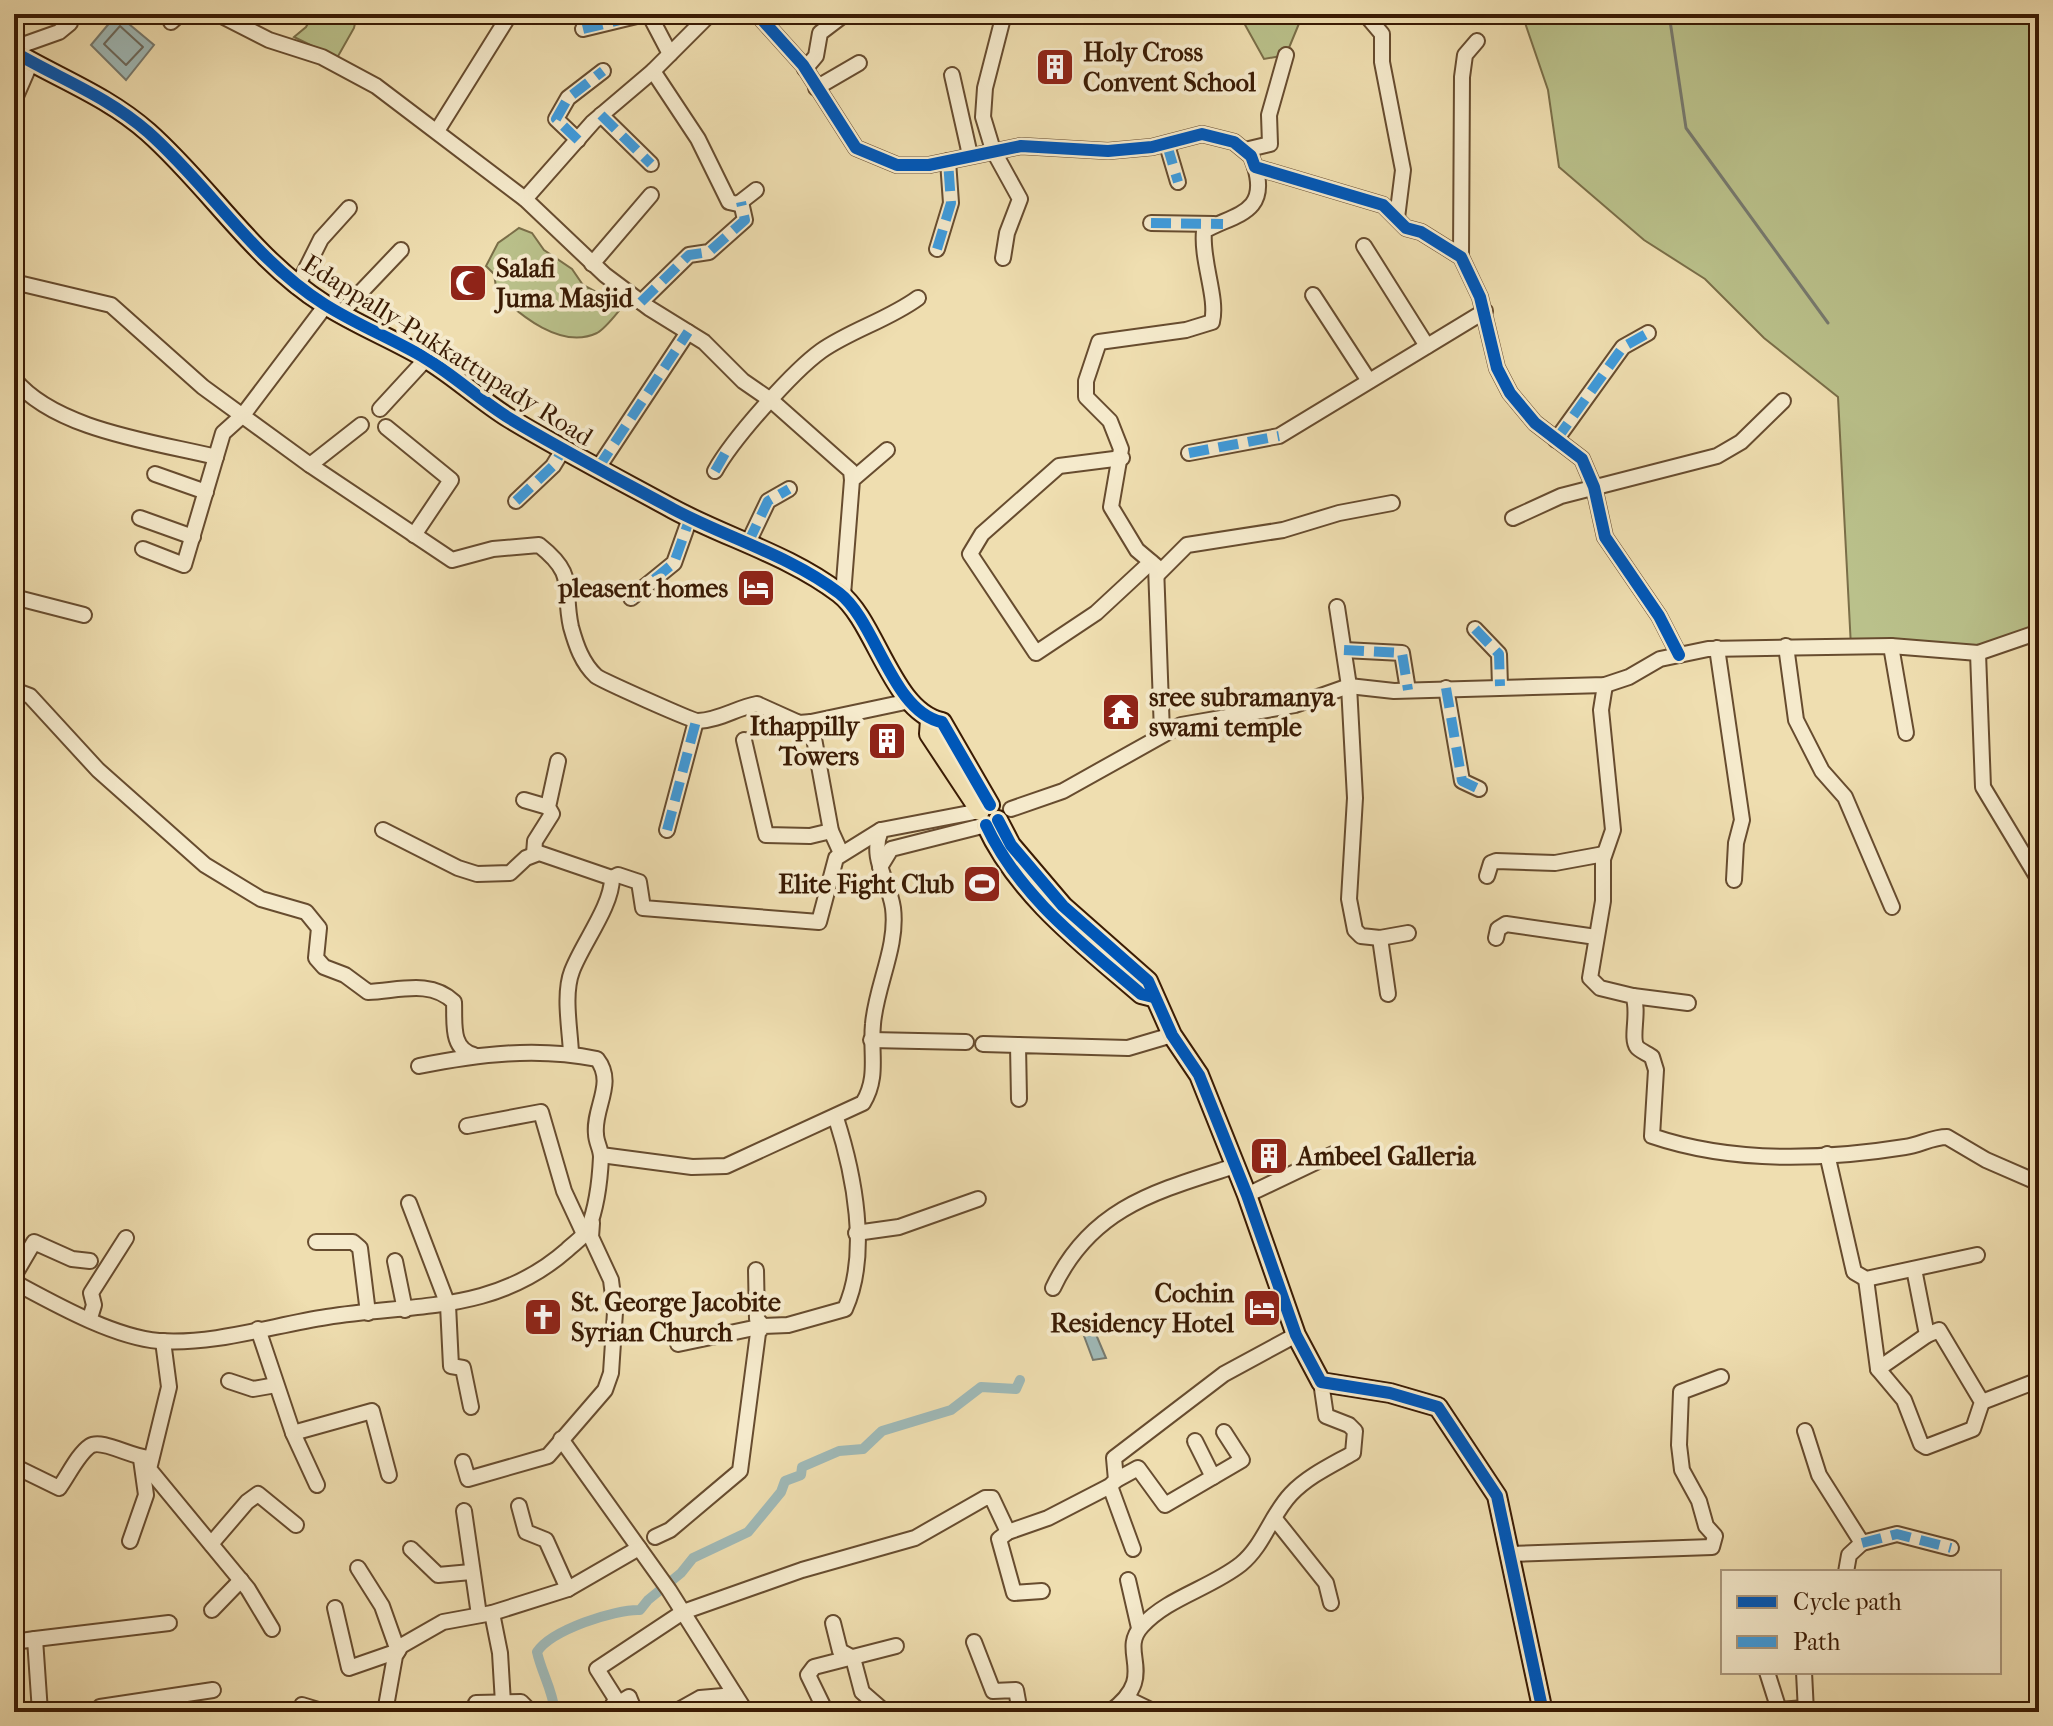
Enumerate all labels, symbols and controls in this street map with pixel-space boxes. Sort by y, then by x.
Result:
place label: Holy Cross Convent School [1083,37,1257,98]
building icon: Holy Cross Convent School [1034,46,1076,88]
street label: Edappally-Pukkattupady Road [297,248,599,453]
place label: Salafi Juma Masjid [493,253,634,314]
mosque icon: Salafi Juma Masjid [447,262,489,304]
hotel icon: pleasent homes [735,567,777,609]
place label: pleasent homes [558,573,728,604]
place label: sree subramanya swami temple [1149,682,1336,743]
temple icon: sree subramanya swami temple [1100,691,1142,733]
place label: Ithappilly Towers [750,711,861,772]
building icon: Ithappilly Towers [866,720,908,762]
sports icon: Elite Fight Club [961,863,1003,905]
place label: Elite Fight Club [778,869,954,900]
building icon: Ambeel Galleria [1248,1135,1290,1177]
place label: Ambeel Galleria [1295,1141,1477,1172]
place label: Cochin Residency Hotel [1050,1278,1235,1339]
place label: St. George Jacobite Syrian Church [571,1287,781,1348]
hotel icon: Cochin Residency Hotel [1241,1287,1283,1329]
church icon: St. George Jacobite Syrian Church [522,1296,564,1338]
legend [1721,1570,2001,1674]
text: Cycle path [1793,1588,1902,1616]
text: Path [1793,1628,1841,1656]

